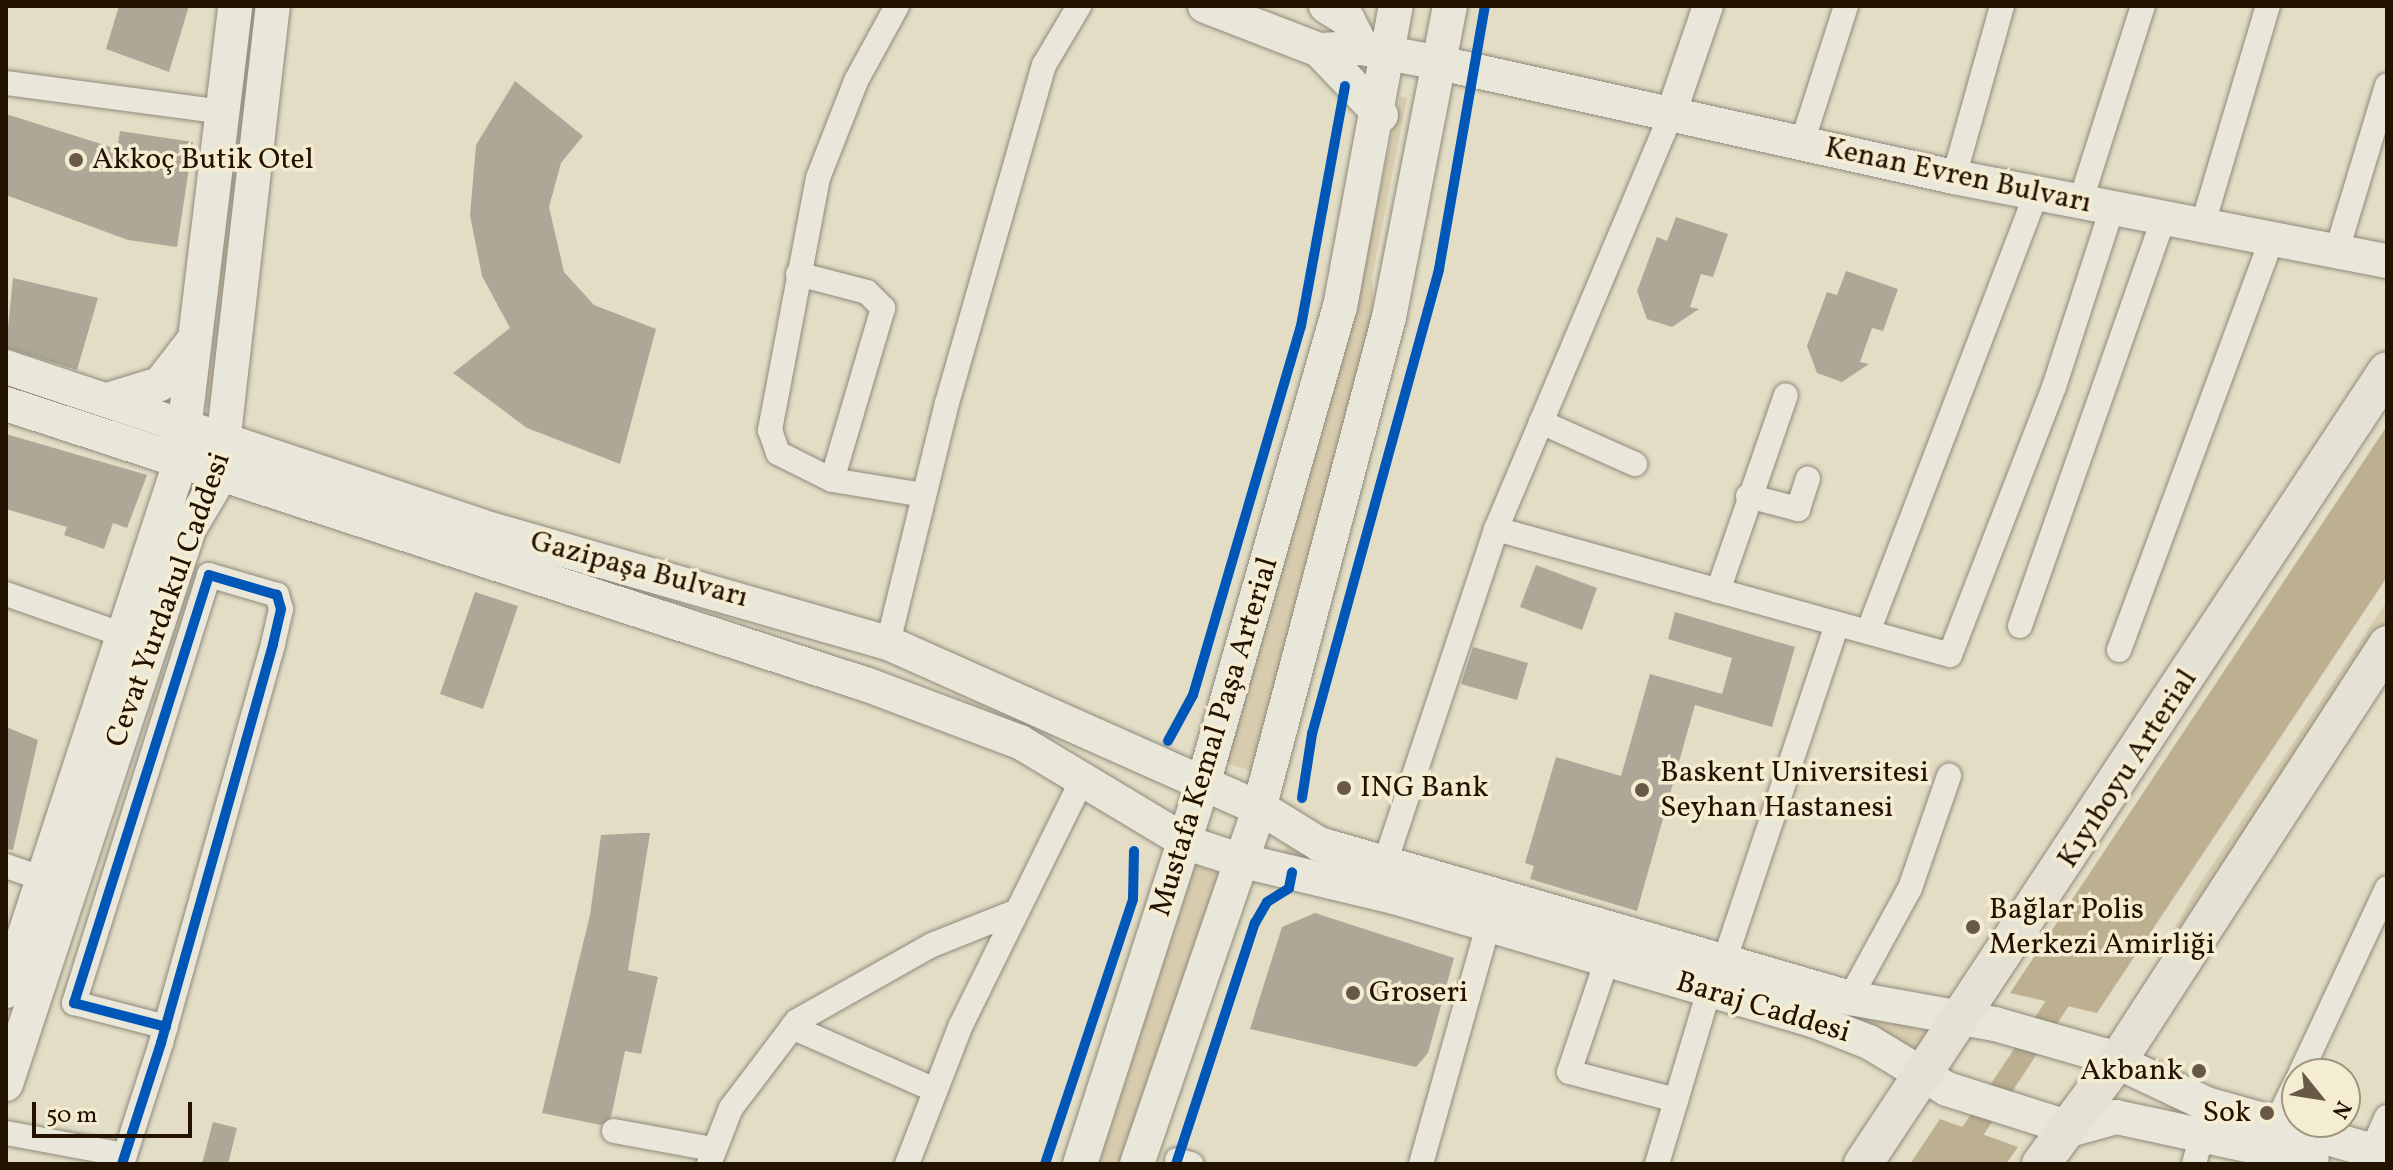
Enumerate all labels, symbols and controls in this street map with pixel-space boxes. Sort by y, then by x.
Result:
street label: Kenan Evren Bulvarı [1821,130,2095,222]
place label: Akkoç Butik Otel [92,142,314,178]
marker: Akkoç Butik Otel [67,151,85,169]
street label: Cevat Yurdakul Caddesi [99,447,239,753]
street label: Gazipaşa Bulvarı [526,524,752,616]
street label: Mustafa Kemal Paşa Arterial [1143,553,1287,921]
street label: Kıyıboyu Arterial [2050,663,2206,875]
place label: Baskent Universitesi Seyhan Hastanesi [1660,755,1929,826]
place label: ING Bank [1360,770,1489,806]
marker: ING Bank [1335,779,1353,797]
marker: Baskent Universitesi Seyhan Hastanesi [1631,779,1653,801]
place label: Bağlar Polis Merkezi Amirliği [1989,892,2215,962]
marker: Bağlar Polis Merkezi Amirliği [1964,918,1982,936]
street label: Baraj Caddesi [1672,964,1854,1052]
place label: Groseri [1369,975,1468,1011]
marker: Groseri [1344,984,1362,1002]
place label: Akbank [2080,1053,2183,1089]
north arrow [2281,1058,2361,1138]
marker: Akbank [2190,1062,2208,1080]
scale bar [36,1086,196,1136]
place label: Sok [2202,1095,2251,1131]
text: N [2323,1095,2358,1124]
text: 50 m [46,1099,98,1133]
marker: Sok [2258,1104,2276,1122]

